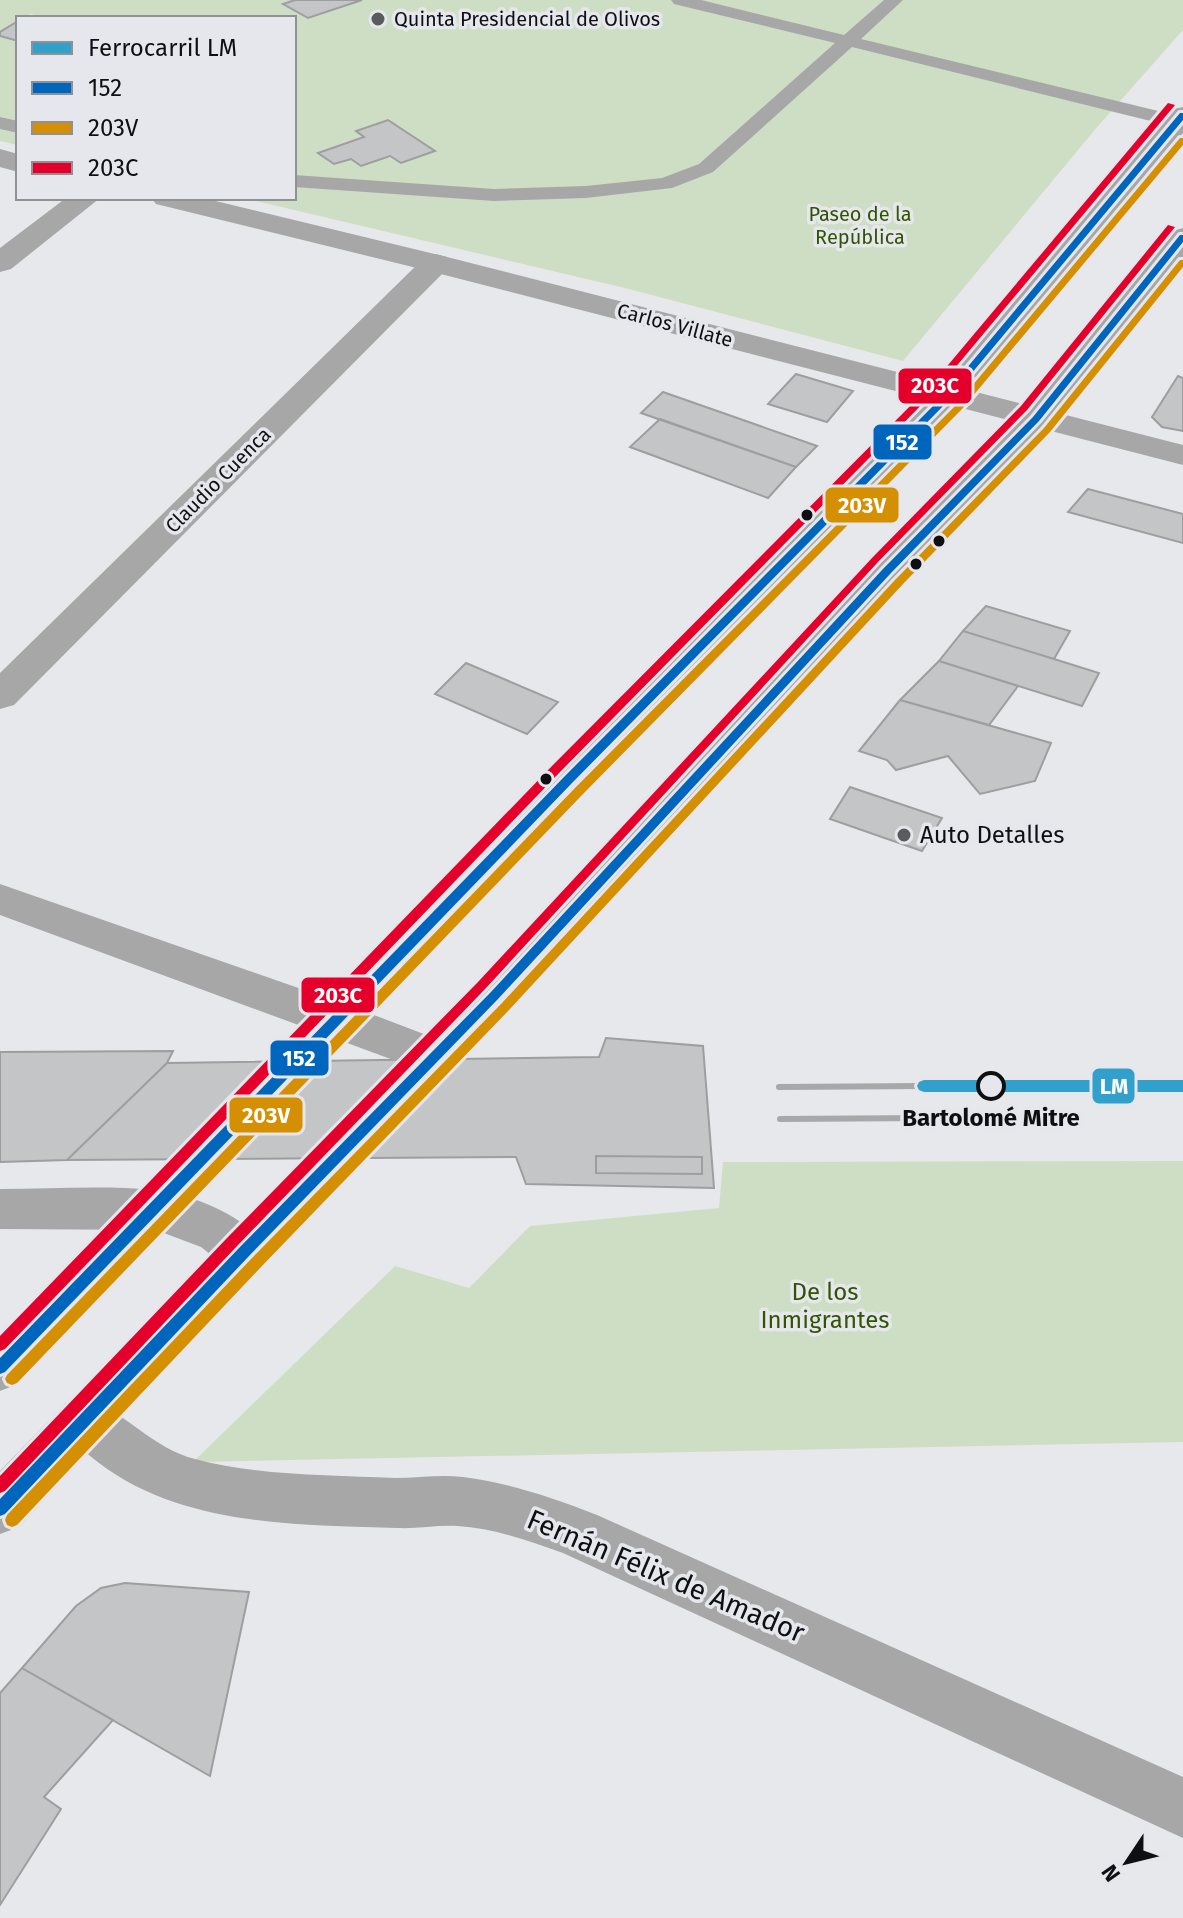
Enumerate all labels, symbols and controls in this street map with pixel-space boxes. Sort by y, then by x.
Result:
place label: Quinta Presidencial de Olivos [394,7,660,31]
marker: Quinta Presidencial de Olivos [369,10,387,28]
legend [16,16,296,200]
text: Ferrocarril LM [88,34,237,62]
text: 152 [88,74,122,102]
text: 203V [88,114,139,142]
text: 203C [88,154,138,182]
park label: Paseo de la República [808,202,912,249]
street label: Carlos Villate [615,298,735,352]
line badge: 203C [897,367,973,405]
text: 203C [911,372,959,399]
street label: Claudio Cuenca [160,422,276,538]
line badge: 152 [872,423,933,461]
text: 152 [885,429,919,456]
line badge: 203V [824,486,900,524]
text: 203V [838,492,886,519]
unlabelled marker [799,507,815,523]
unlabelled marker [931,533,947,549]
unlabelled marker [908,556,924,572]
unlabelled marker [538,771,554,787]
place label: Auto Detalles [920,821,1064,849]
marker: Auto Detalles [895,826,913,844]
line badge: 203C [300,976,376,1014]
text: 203C [314,982,362,1009]
line badge: 152 [269,1039,330,1077]
text: 152 [282,1045,316,1072]
line badge: LM [1091,1067,1136,1105]
marker: Bartolomé Mitre [977,1072,1005,1100]
text: LM [1100,1073,1128,1100]
line badge: 203V [228,1096,304,1134]
text: 203V [242,1102,290,1129]
place label: Bartolomé Mitre [902,1104,1080,1132]
park label: De los Inmigrantes [760,1278,890,1334]
street label: Fernán Félix de Amador [522,1503,810,1649]
north arrow [1087,1822,1167,1902]
text: N [1096,1859,1126,1887]

